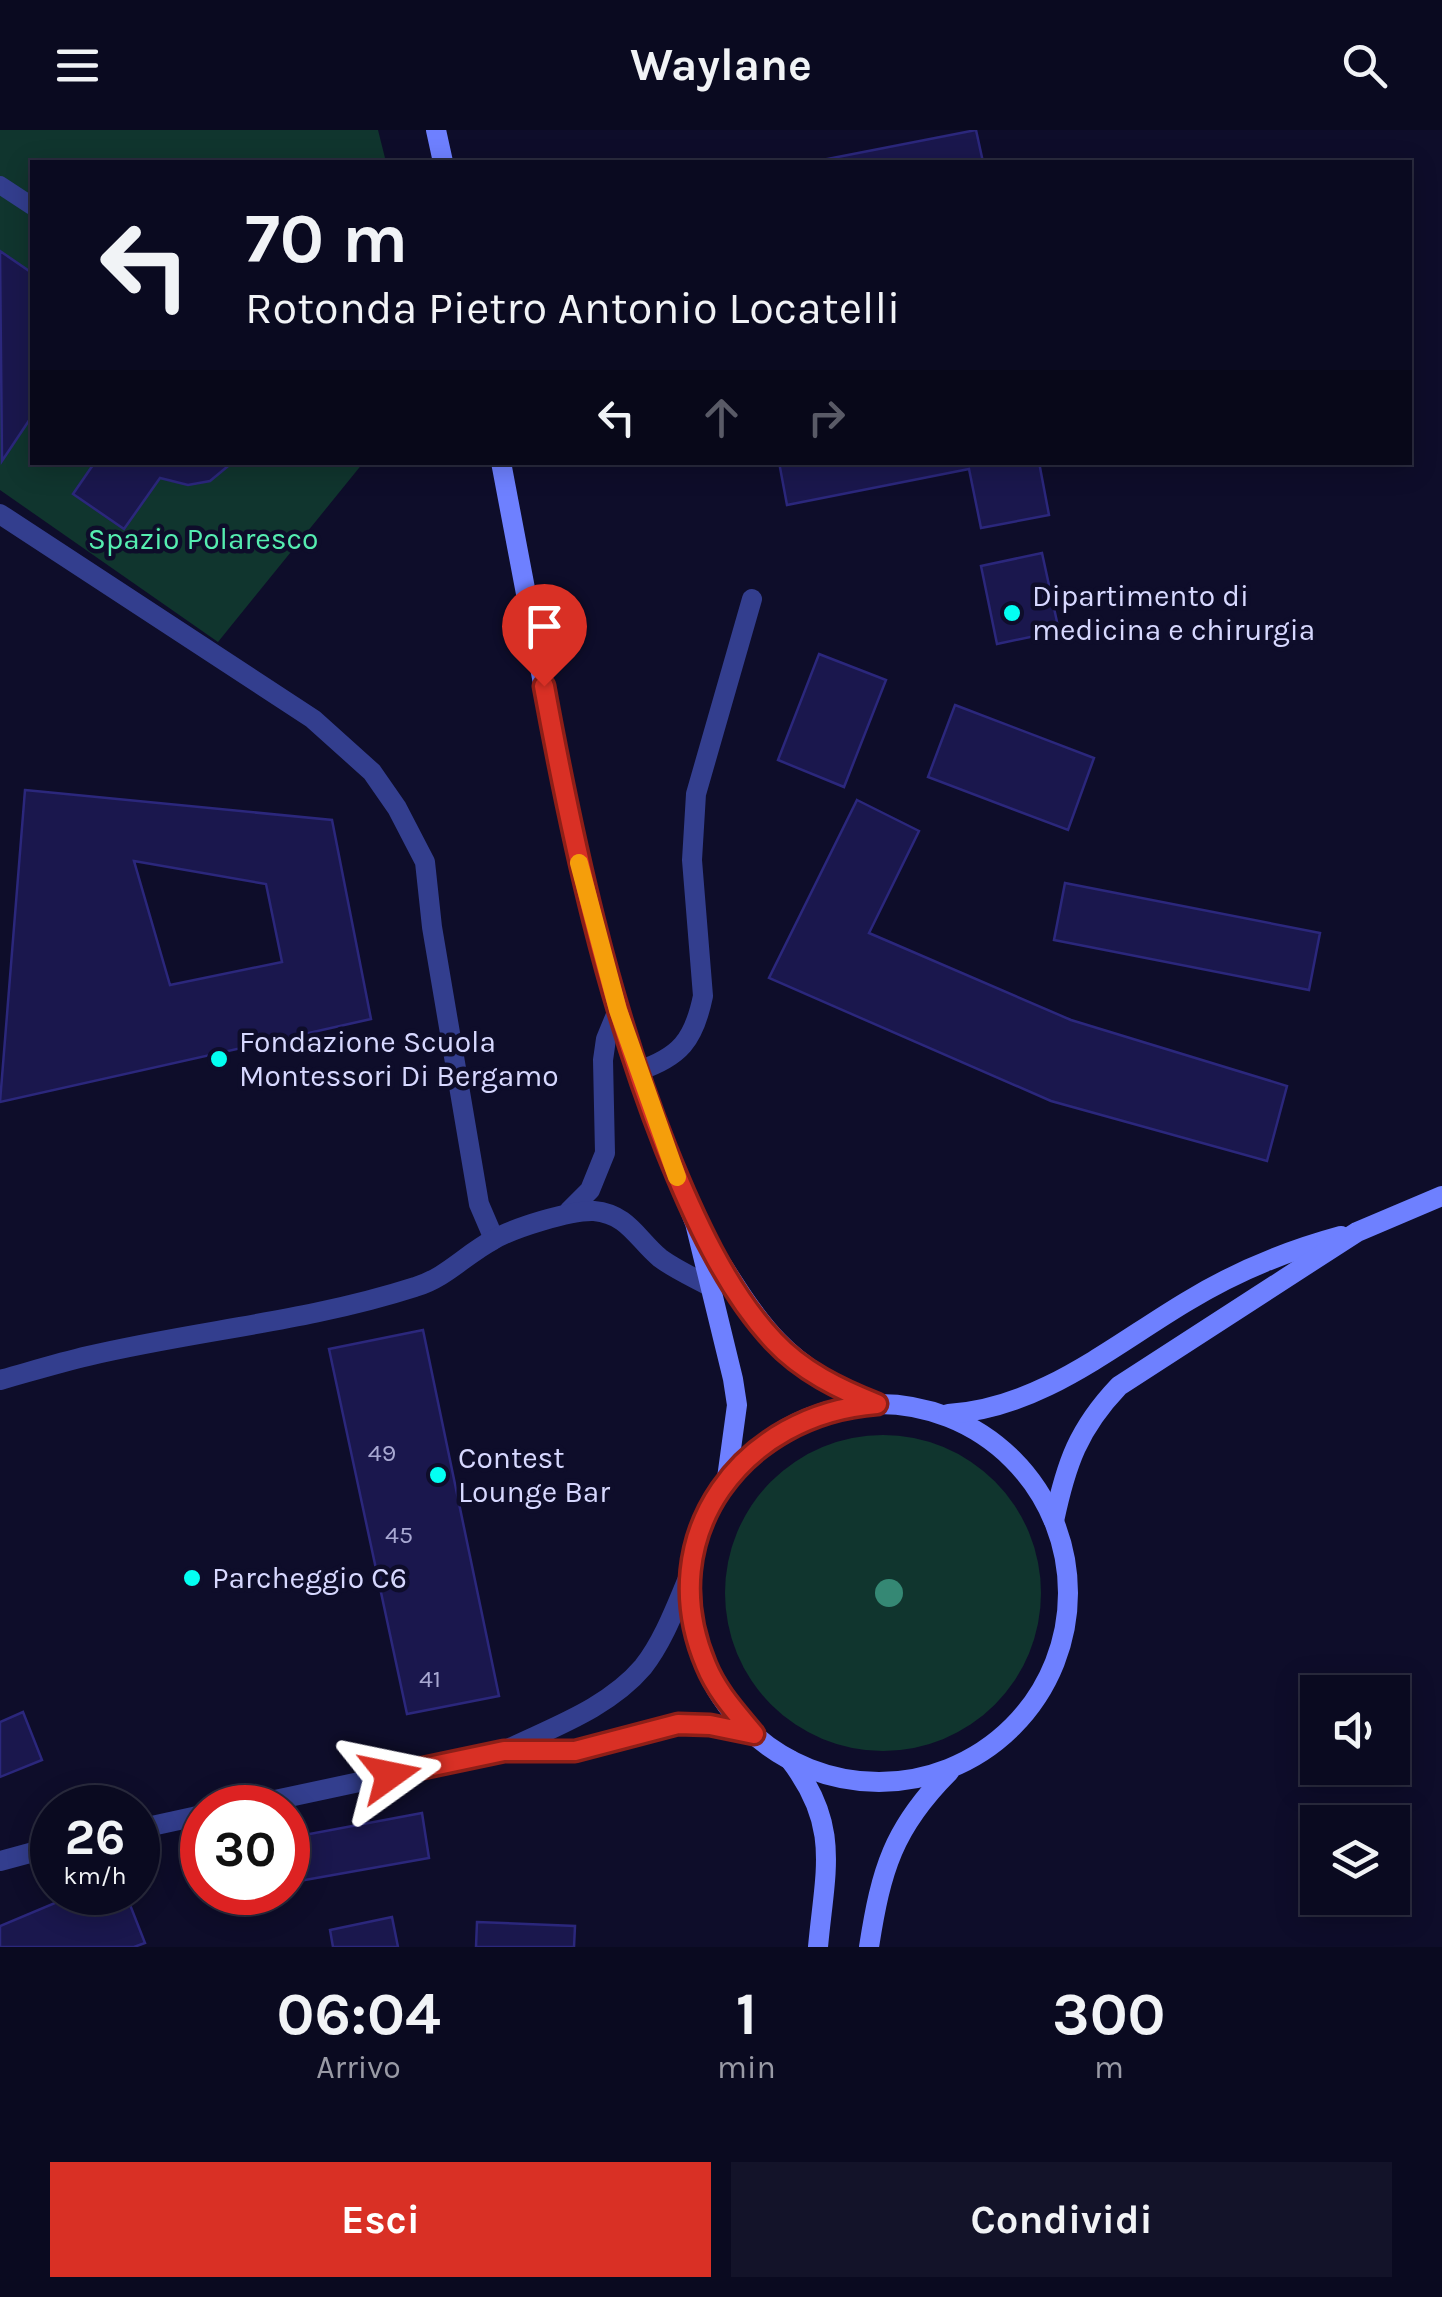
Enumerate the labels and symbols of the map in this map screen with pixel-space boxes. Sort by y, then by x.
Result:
park label: Spazio Polaresco [88,521,318,557]
place label: Dipartimento di medicina e chirurgia [1032,578,1315,648]
pin [502,584,587,687]
marker: Dipartimento di medicina e chirurgia [1001,602,1023,624]
place label: Fondazione Scuola Montessori Di Bergamo [239,1024,559,1094]
marker: Fondazione Scuola Montessori Di Bergamo [208,1048,230,1070]
house number: 49 [368,1438,396,1467]
place label: Contest Lounge Bar [458,1440,610,1510]
marker: Contest Lounge Bar [427,1464,449,1486]
house number: 45 [385,1520,413,1549]
place label: Parcheggio C6 [212,1560,407,1596]
marker: Parcheggio C6 [181,1567,203,1589]
house number: 41 [419,1664,441,1693]
position arrow [338,1723,442,1827]
speed limit sign: 30 [180,1785,310,1915]

